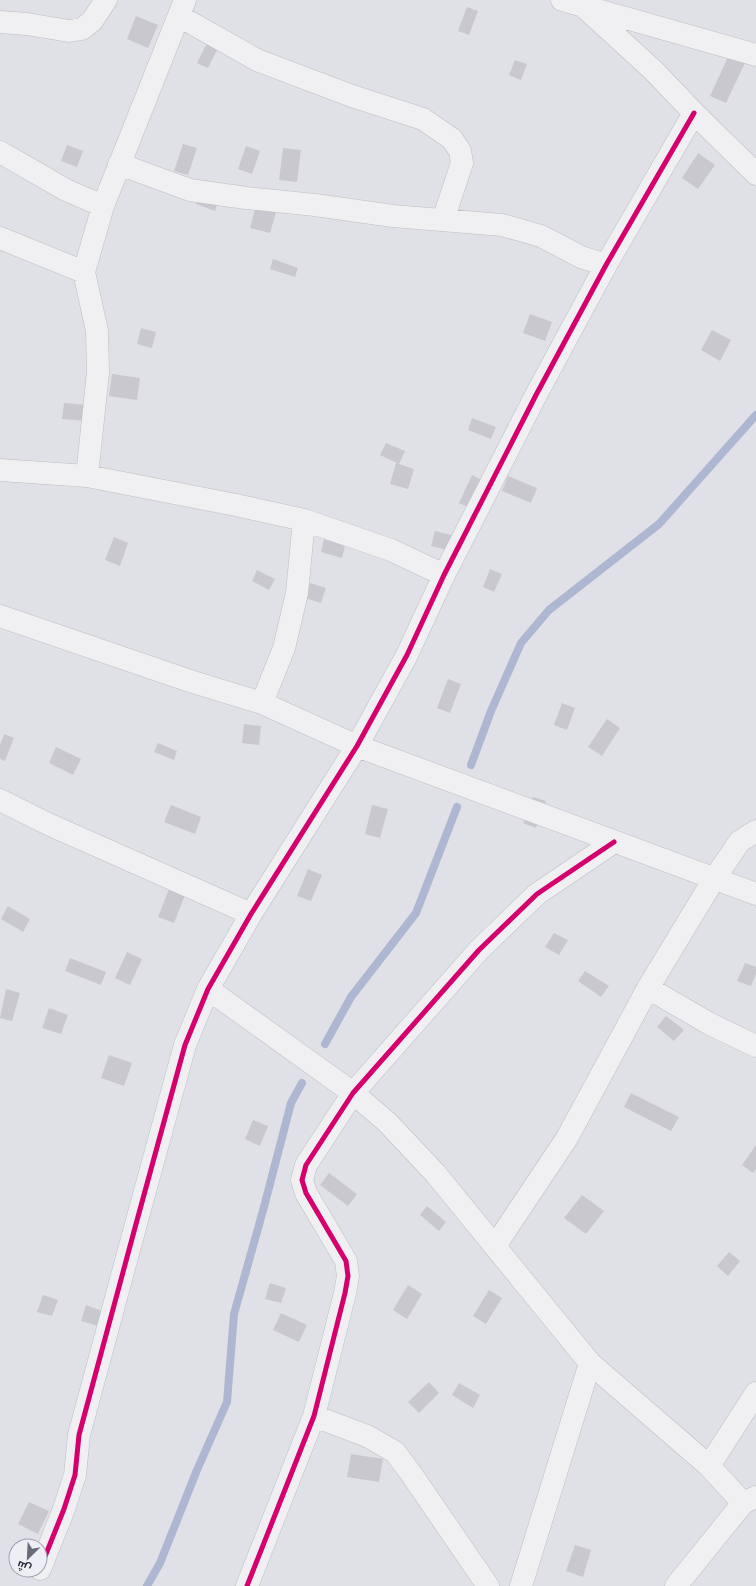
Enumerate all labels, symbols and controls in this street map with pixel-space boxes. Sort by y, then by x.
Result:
north arrow [8,1538,48,1578]
text: ش [15,1558,33,1575]

